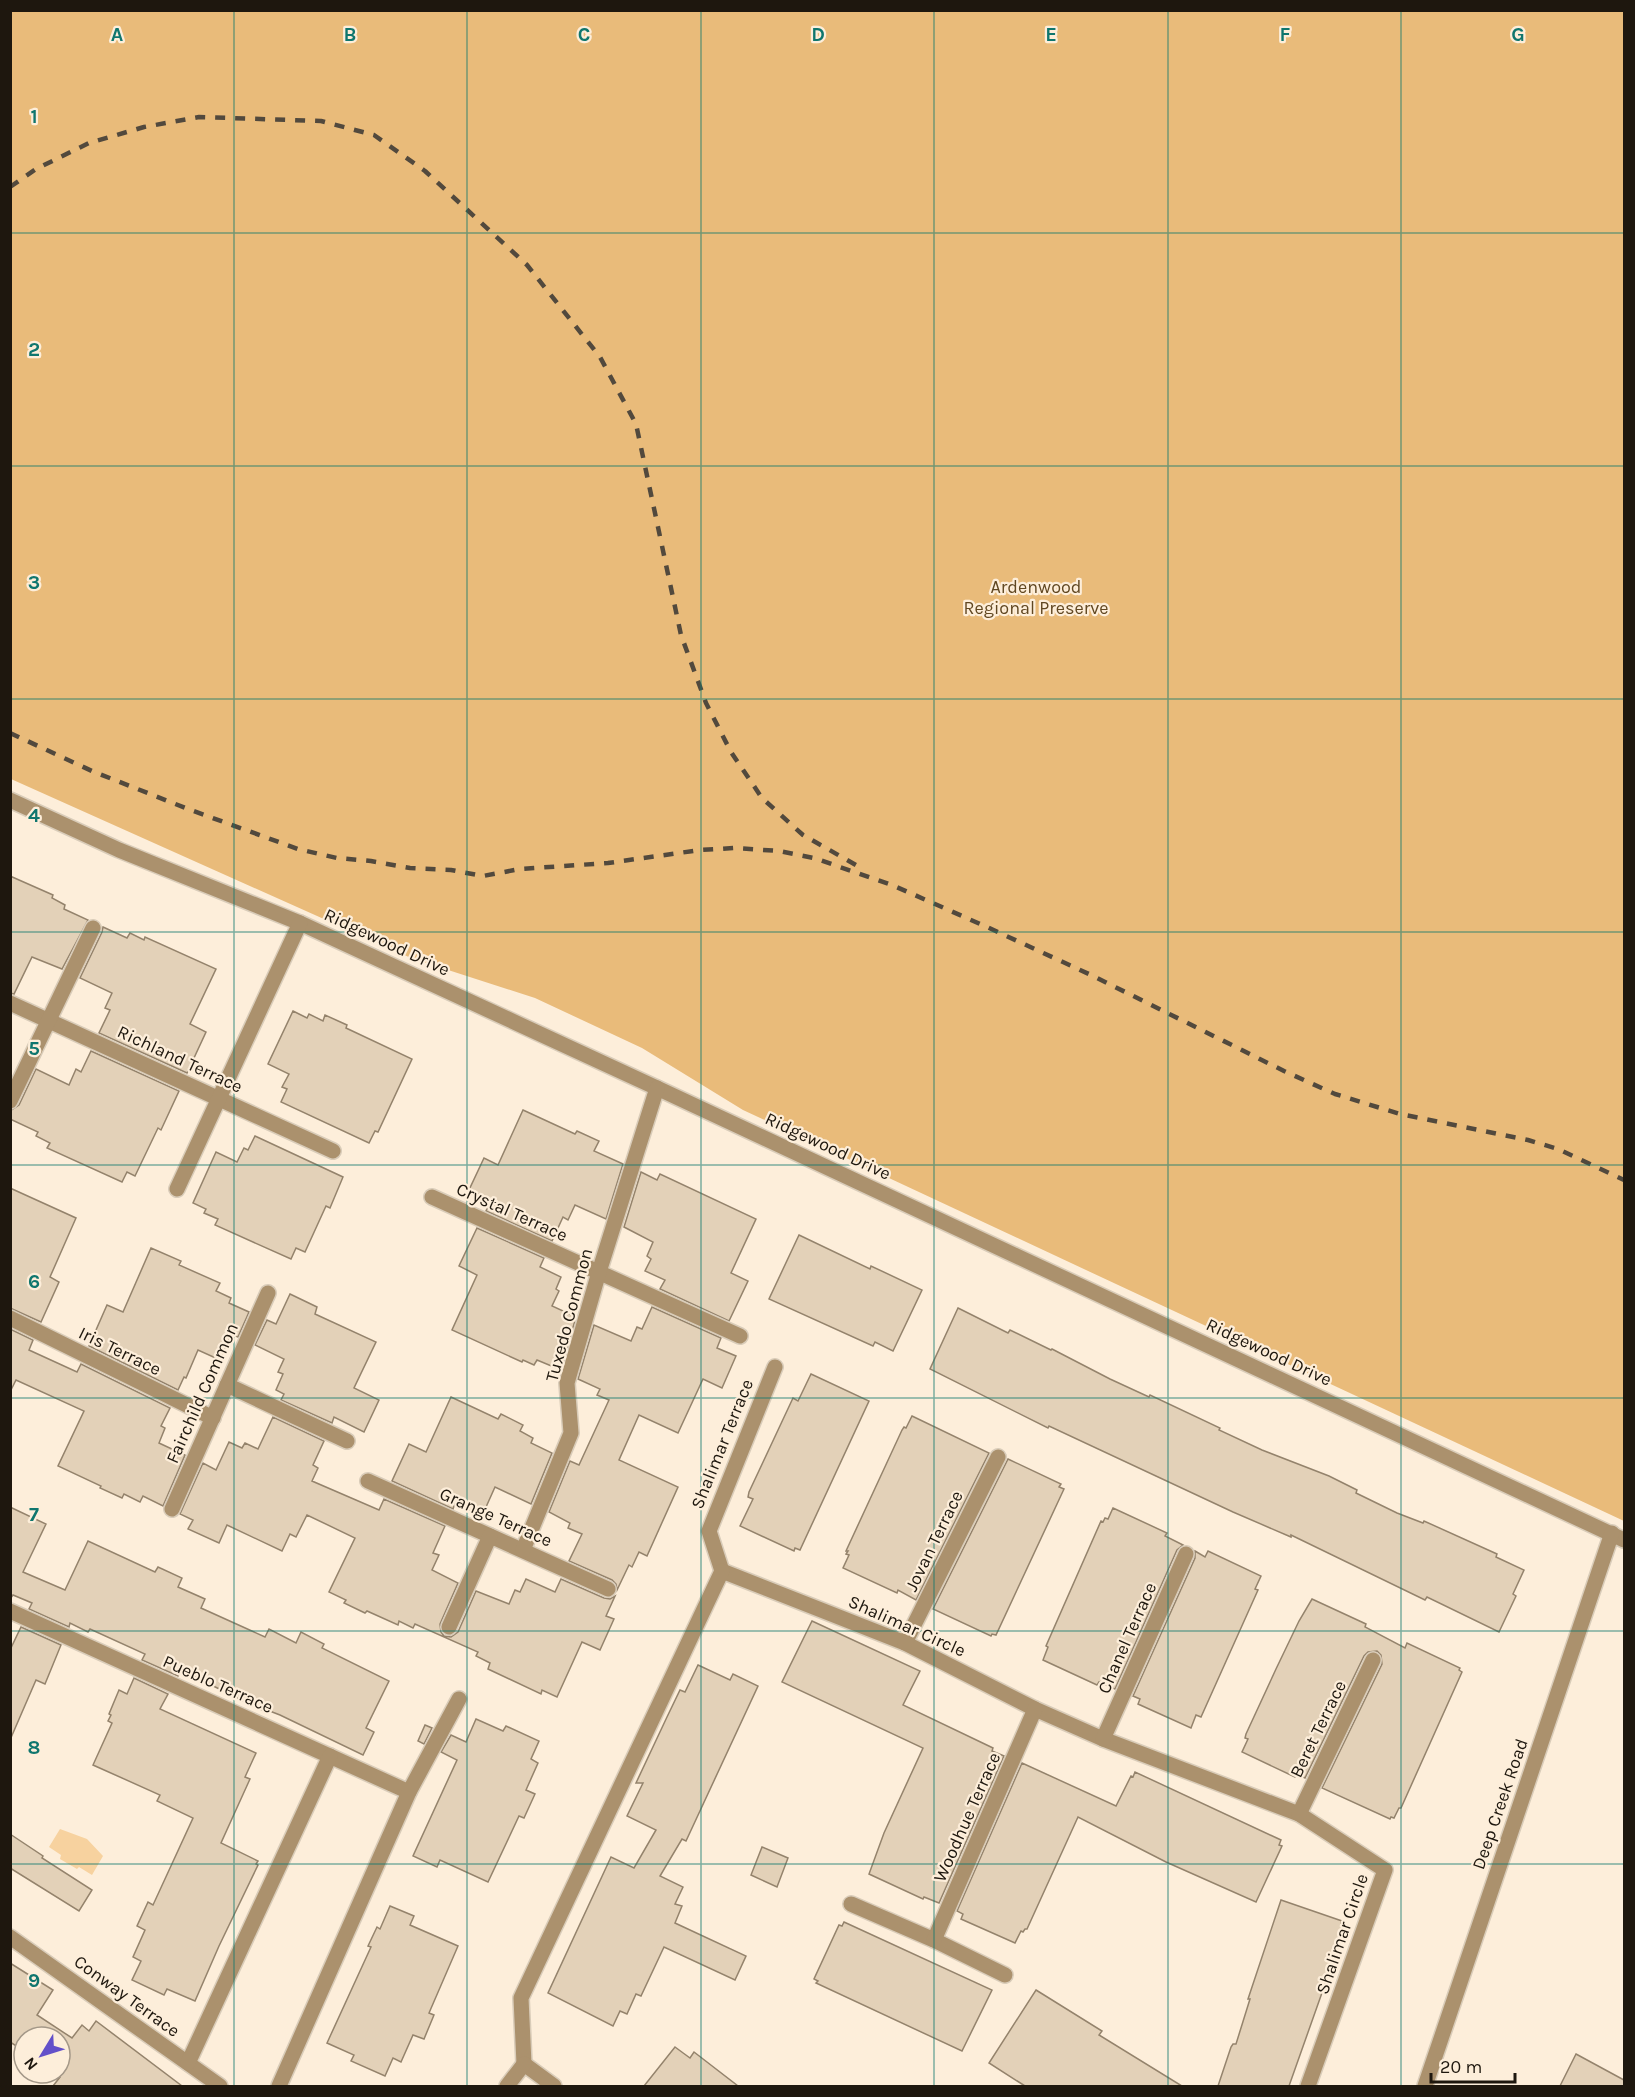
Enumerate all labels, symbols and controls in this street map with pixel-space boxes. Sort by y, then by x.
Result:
text: A [111,23,124,46]
text: B [344,23,356,46]
text: C [578,23,590,46]
text: D [811,23,825,46]
text: E [1045,23,1057,46]
text: F [1280,23,1291,46]
text: G [1511,23,1525,46]
text: 1 [30,105,38,128]
text: 2 [28,338,40,361]
text: 3 [28,571,40,594]
park label: Ardenwood Regional Preserve [964,576,1108,619]
text: 4 [28,804,40,827]
street label: Ridgewood Drive [321,903,453,981]
street label: Richland Terrace [114,1020,246,1098]
text: 5 [28,1037,40,1060]
street label: Ridgewood Drive [762,1107,894,1185]
street label: Crystal Terrace [453,1178,571,1246]
street label: Tuxedo Common [541,1246,597,1384]
text: 6 [28,1270,40,1293]
street label: Ridgewood Drive [1203,1313,1335,1391]
street label: Fairchild Common [161,1319,243,1467]
street label: Iris Terrace [75,1322,165,1380]
street label: Shalimar Terrace [686,1376,758,1512]
street label: Grange Terrace [436,1482,556,1552]
street label: Jovan Terrace [900,1487,968,1595]
text: 7 [29,1503,39,1526]
street label: Chanel Terrace [1093,1579,1161,1697]
street label: Shalimar Circle [845,1590,969,1662]
street label: Pueblo Terrace [159,1650,277,1718]
street label: Beret Terrace [1285,1677,1351,1781]
text: 8 [28,1736,40,1759]
street label: Deep Creek Road [1467,1736,1533,1872]
street label: Woodhue Terrace [929,1749,1005,1885]
street label: Shalimar Circle [1311,1871,1373,1997]
street label: Conway Terrace [70,1950,184,2042]
text: 9 [28,1969,40,1992]
north arrow [12,2025,72,2085]
scale bar [1431,2046,1515,2084]
text: N [20,2054,42,2074]
text: 20 m [1440,2056,1482,2078]

